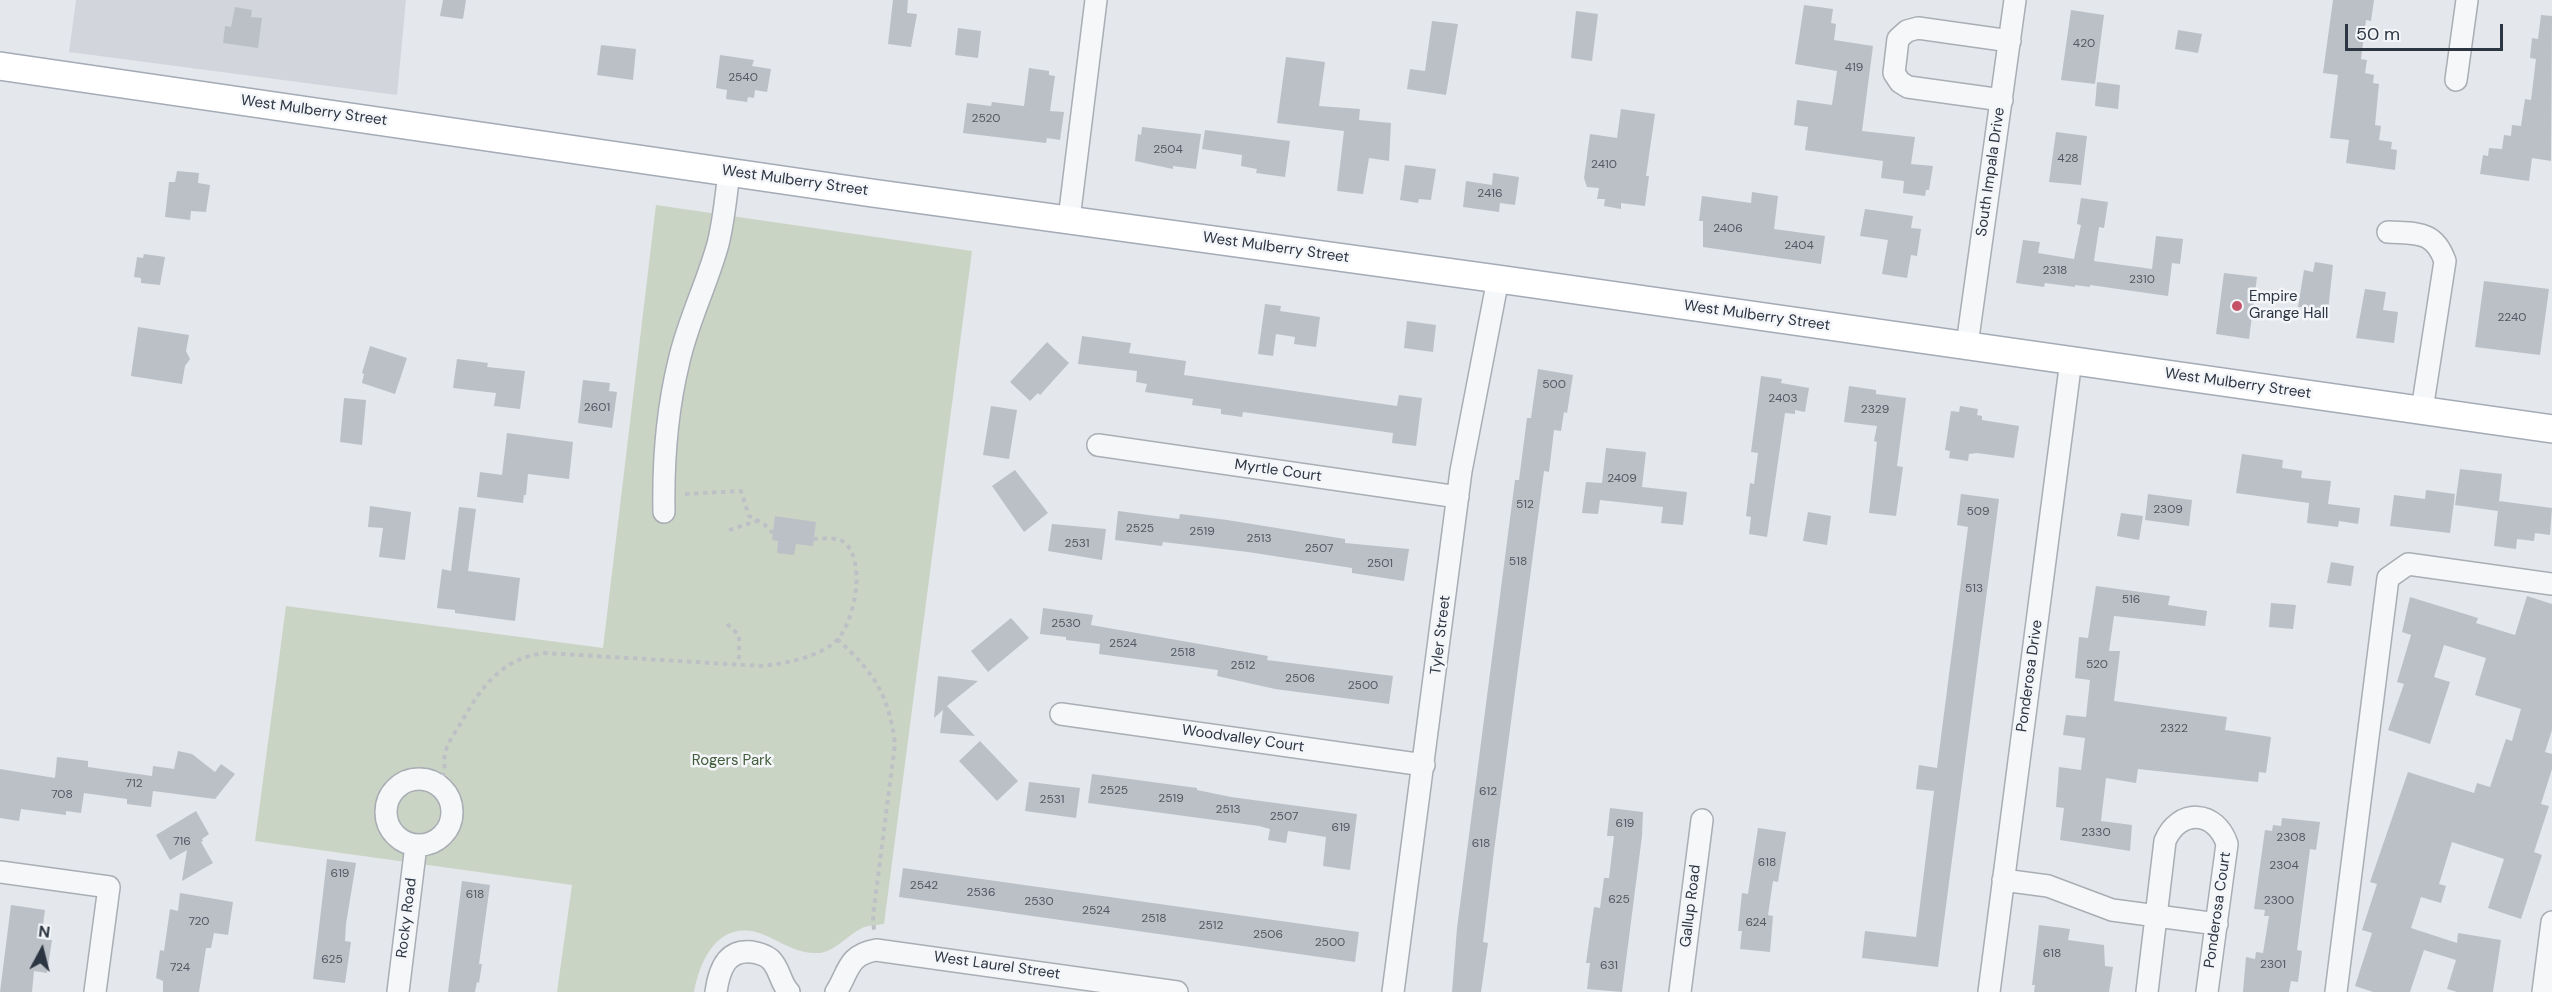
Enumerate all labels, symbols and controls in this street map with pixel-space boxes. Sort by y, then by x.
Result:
scale bar [2348,12,2506,50]
text: 50 m [2356,22,2400,46]
house number: 420 [2073,37,2095,51]
house number: 419 [1845,61,1863,75]
house number: 2540 [728,71,758,85]
street label: West Mulberry Street [240,92,388,130]
street label: South Impala Drive [1973,106,2009,238]
house number: 2520 [971,112,1001,126]
house number: 2504 [1153,143,1183,157]
house number: 428 [2057,152,2079,166]
house number: 2410 [1591,158,1617,172]
street label: West Mulberry Street [721,162,869,200]
house number: 2416 [1477,187,1503,201]
house number: 2406 [1713,222,1743,236]
street label: West Mulberry Street [1202,229,1350,267]
house number: 2404 [1784,239,1814,253]
house number: 2318 [2043,264,2067,278]
house number: 2310 [2129,273,2155,287]
place label: Empire Grange Hall [2249,288,2328,323]
street label: West Mulberry Street [1683,297,1831,335]
marker: Empire Grange Hall [2230,299,2244,313]
house number: 2240 [2497,311,2527,325]
street label: West Mulberry Street [2164,365,2312,403]
house number: 500 [1542,378,1566,392]
house number: 2403 [1768,392,1798,406]
house number: 2601 [584,401,610,415]
house number: 2329 [1861,403,1889,417]
street label: Myrtle Court [1233,456,1323,486]
house number: 2409 [1607,472,1637,486]
house number: 512 [1516,498,1534,512]
house number: 2309 [2153,503,2183,517]
house number: 509 [1966,505,1990,519]
house number: 2525 [1126,522,1154,536]
house number: 2519 [1189,525,1215,539]
house number: 2513 [1246,532,1272,546]
house number: 2531 [1065,537,1089,551]
house number: 2507 [1305,542,1333,556]
house number: 518 [1509,555,1527,569]
house number: 2501 [1367,557,1393,571]
house number: 513 [1965,582,1983,596]
house number: 516 [2122,593,2140,607]
street label: Tyler Street [1427,594,1455,676]
house number: 2530 [1051,617,1081,631]
street label: Ponderosa Drive [2013,619,2047,733]
house number: 2524 [1109,637,1137,651]
house number: 2518 [1170,646,1196,660]
house number: 520 [2086,658,2108,672]
house number: 2512 [1231,659,1255,673]
house number: 2506 [1285,672,1315,686]
house number: 2500 [1348,679,1378,693]
street label: Woodvalley Court [1181,721,1305,757]
house number: 2322 [2160,722,2188,736]
park label: Rogers Park [692,752,772,770]
house number: 712 [125,777,143,791]
house number: 2525 [1100,784,1128,798]
house number: 612 [1479,785,1497,799]
house number: 708 [51,788,73,802]
house number: 2519 [1158,792,1184,806]
house number: 2531 [1040,793,1064,807]
house number: 2513 [1215,803,1241,817]
house number: 2507 [1270,810,1298,824]
house number: 619 [1616,817,1634,831]
house number: 619 [1332,821,1350,835]
house number: 2330 [2081,826,2111,840]
house number: 2308 [2276,831,2306,845]
house number: 716 [173,835,191,849]
house number: 618 [1472,837,1490,851]
street label: Ponderosa Court [2201,851,2235,969]
house number: 618 [1758,856,1776,870]
house number: 2304 [2269,859,2299,873]
street label: Gallup Road [1677,864,1705,948]
house number: 619 [331,867,349,881]
street label: Rocky Road [393,877,421,959]
house number: 2542 [910,879,938,893]
house number: 2536 [967,886,995,900]
house number: 618 [466,888,484,902]
house number: 625 [1608,893,1630,907]
house number: 2300 [2264,894,2294,908]
house number: 2530 [1024,895,1054,909]
house number: 2524 [1082,904,1110,918]
house number: 2518 [1141,912,1167,926]
house number: 720 [188,915,210,929]
house number: 624 [1745,916,1767,930]
house number: 2512 [1199,919,1223,933]
north arrow [12,920,72,980]
text: N [37,921,51,943]
house number: 2506 [1253,928,1283,942]
house number: 2500 [1315,936,1345,950]
house number: 618 [2043,947,2061,961]
street label: West Laurel Street [933,948,1061,984]
house number: 625 [321,953,343,967]
house number: 2301 [2260,958,2286,972]
house number: 631 [1600,959,1618,973]
house number: 724 [170,961,190,975]

